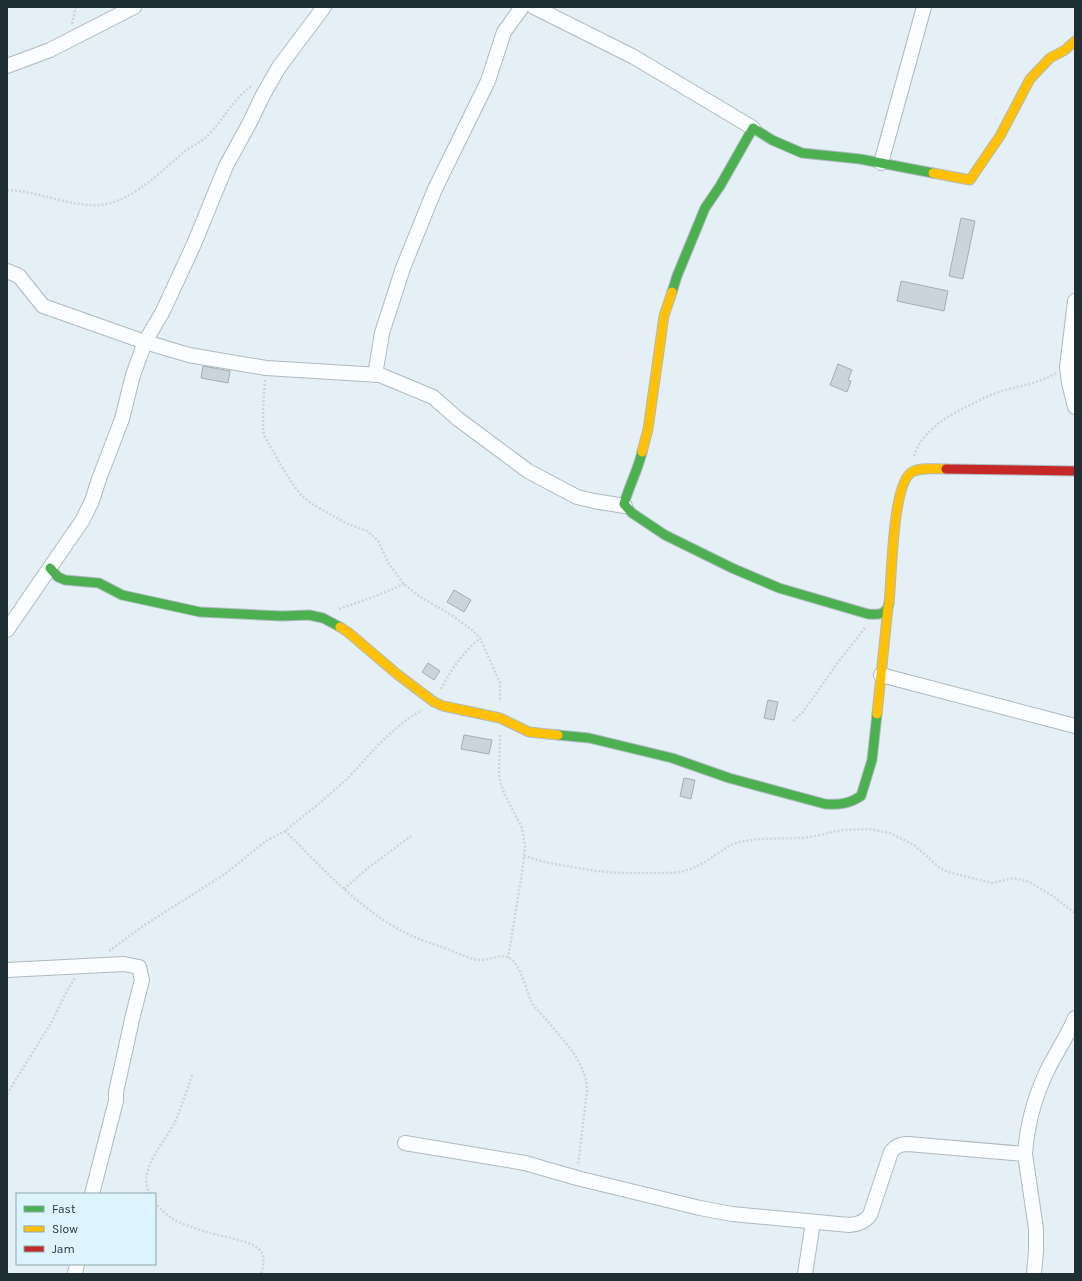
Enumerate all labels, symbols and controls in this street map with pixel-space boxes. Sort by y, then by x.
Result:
legend [16,1193,156,1265]
text: Fast [52,1202,76,1216]
text: Slow [52,1222,78,1236]
text: Jam [52,1242,75,1256]

